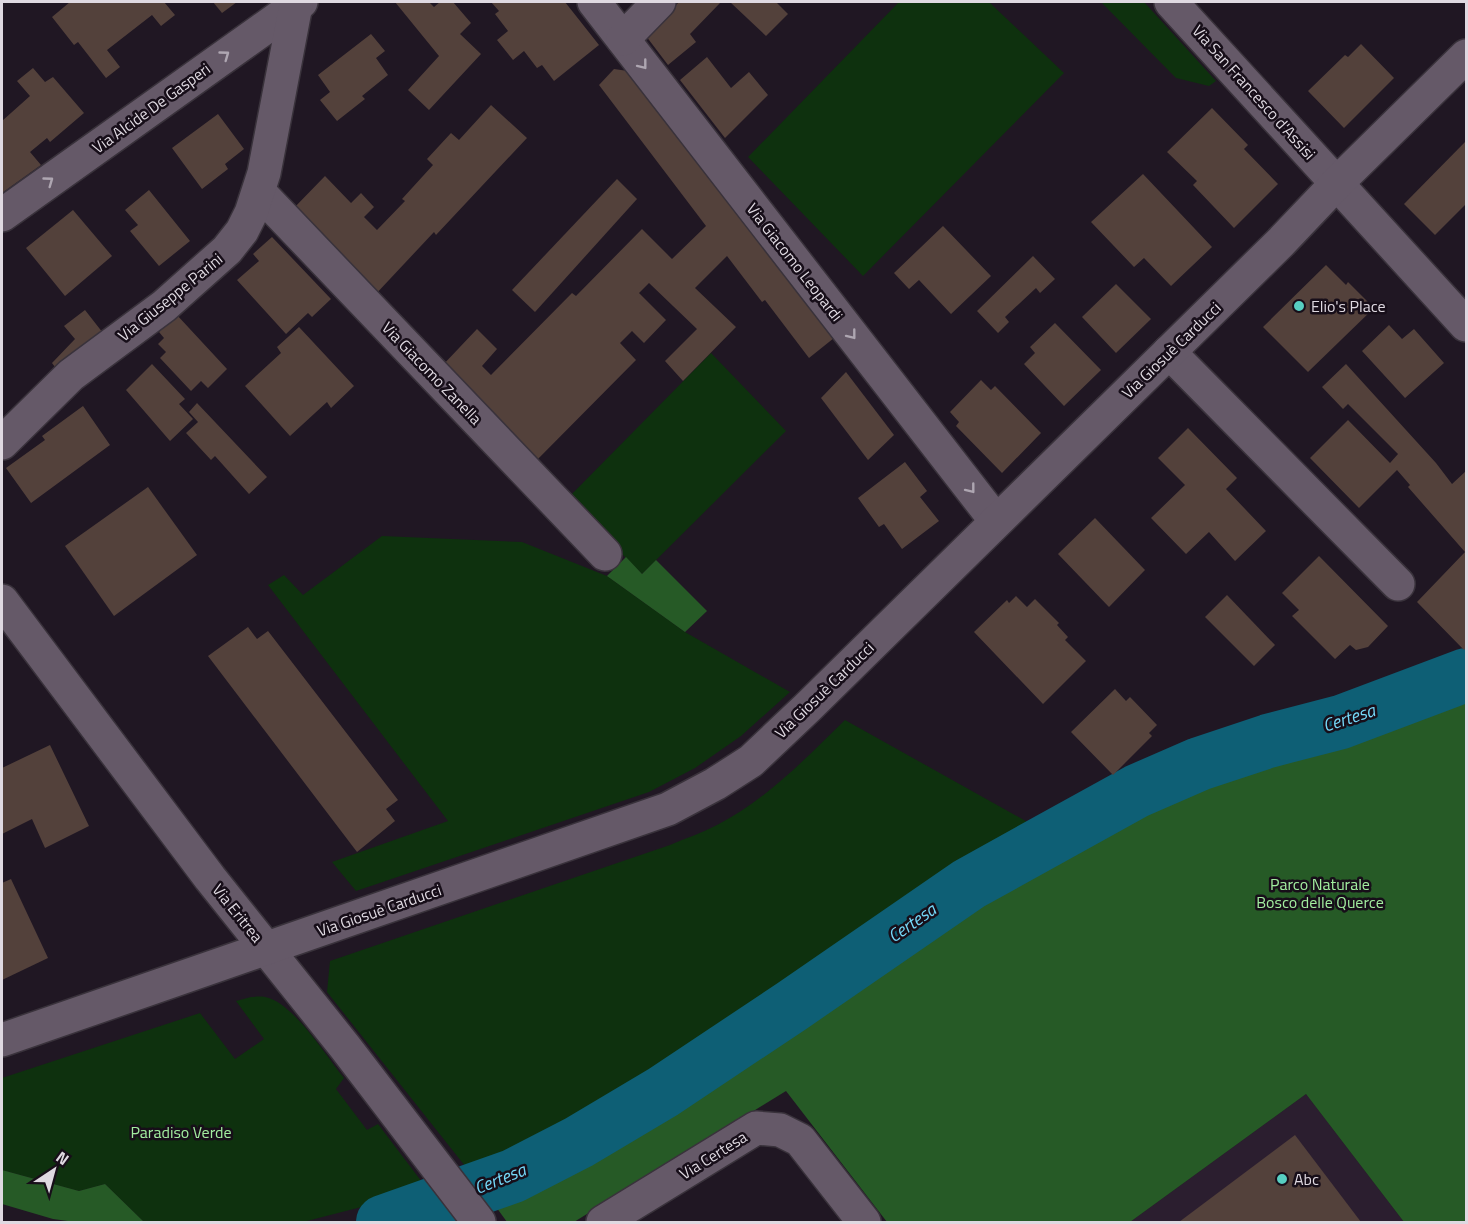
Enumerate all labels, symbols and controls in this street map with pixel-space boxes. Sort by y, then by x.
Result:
street label: Via San Francesco d'Assisi [1187,19,1321,165]
one-way arrow [218,52,229,63]
street label: Via Alcide De Gasperi [87,57,215,159]
one-way arrow [635,58,646,69]
one-way arrow [43,177,54,188]
street label: Via Giacomo Leopardi [741,198,849,326]
street label: Via Giuseppe Parini [112,247,228,347]
place label: Elio's Place [1311,294,1386,318]
street label: Via Giosuè Carducci [1116,296,1226,404]
marker: Elio's Place [1292,299,1306,313]
street label: Via Giacomo Zanella [376,316,488,430]
one-way arrow [845,328,856,339]
one-way arrow [964,483,975,494]
street label: Via Giosuè Carducci [769,636,879,744]
water label: Certesa [1319,696,1379,739]
park label: Parco Naturale Bosco delle Querce [1256,872,1384,914]
street label: Via Giosuè Carducci [314,877,444,943]
street label: Via Eritrea [207,879,269,947]
water label: Certesa [882,896,942,949]
park label: Paradiso Verde [130,1120,232,1144]
street label: Via Certesa [675,1125,751,1185]
north arrow [24,1140,84,1200]
text: N [51,1145,74,1171]
water label: Certesa [470,1156,531,1201]
place label: Abc [1294,1167,1319,1191]
marker: Abc [1275,1172,1289,1186]

